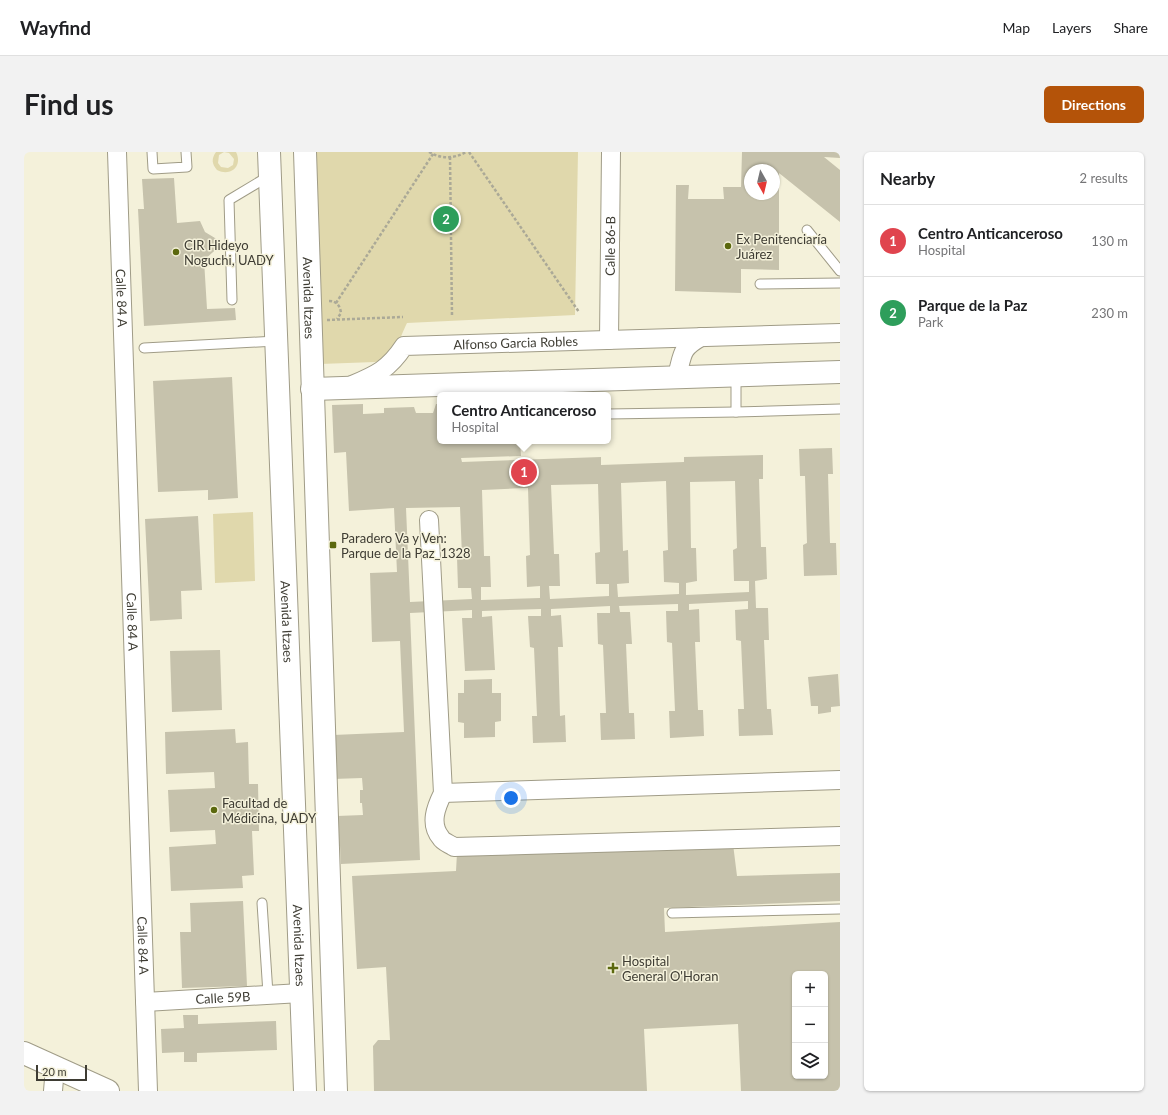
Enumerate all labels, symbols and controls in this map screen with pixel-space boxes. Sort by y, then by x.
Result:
text: Wayfind [20,16,91,39]
text: Map [1002,19,1030,36]
text: Layers [1052,19,1092,36]
text: Share [1114,19,1148,36]
button: Directions [1044,86,1144,123]
text: Find us [24,87,114,121]
north arrow [744,164,780,200]
text: Nearby [880,168,935,189]
text: 2 results [1080,170,1128,186]
pin: 2 [433,204,459,234]
street label: Calle 86-B [602,216,618,276]
text: Centro Anticanceroso [918,224,1063,242]
place label: Ex Penitenciaría Juárez [736,231,827,262]
text: 1 [889,233,897,249]
text: 130 m [1091,233,1128,249]
place label: CIR Hideyo Noguchi, UADY [184,237,274,268]
marker: Ex Penitenciaría Juárez [723,241,733,251]
text: Hospital [918,242,965,258]
marker: CIR Hideyo Noguchi, UADY [171,247,181,257]
street label: Avenida Itzaes [300,257,318,340]
street label: Calle 84 A [113,269,131,328]
text: Parque de la Paz [918,296,1027,314]
text: 2 [889,305,897,321]
text: 230 m [1091,305,1128,321]
text: Park [918,314,943,330]
street label: Alfonso Garcia Robles [453,333,579,353]
popup [437,392,611,444]
text: Centro Anticanceroso [452,401,596,419]
text: Hospital [452,419,499,435]
pin: 1 [511,457,537,487]
place label: Paradero Va y Ven: Parque de la Paz_1328 [341,530,471,561]
marker: Paradero Va y Ven: Parque de la Paz_1328 [328,540,338,550]
street label: Avenida Itzaes [277,580,297,663]
street label: Calle 84 A [124,592,141,651]
your location [501,788,521,808]
place label: Facultad de Médicina, UADY [222,795,317,826]
marker: Facultad de Médicina, UADY [209,805,219,815]
street label: Avenida Itzaes [290,904,309,987]
street label: Calle 84 A [134,916,152,975]
place label: Hospital General O'Horan [622,953,718,984]
marker: Hospital General O'Horan [607,962,619,974]
map controls [792,971,828,1079]
button: + [792,971,828,1007]
street label: Calle 59B [195,988,251,1007]
button: − [792,1007,828,1043]
button: layers [792,1043,828,1079]
scale bar [36,1063,87,1082]
text: 20 m [42,1065,67,1078]

